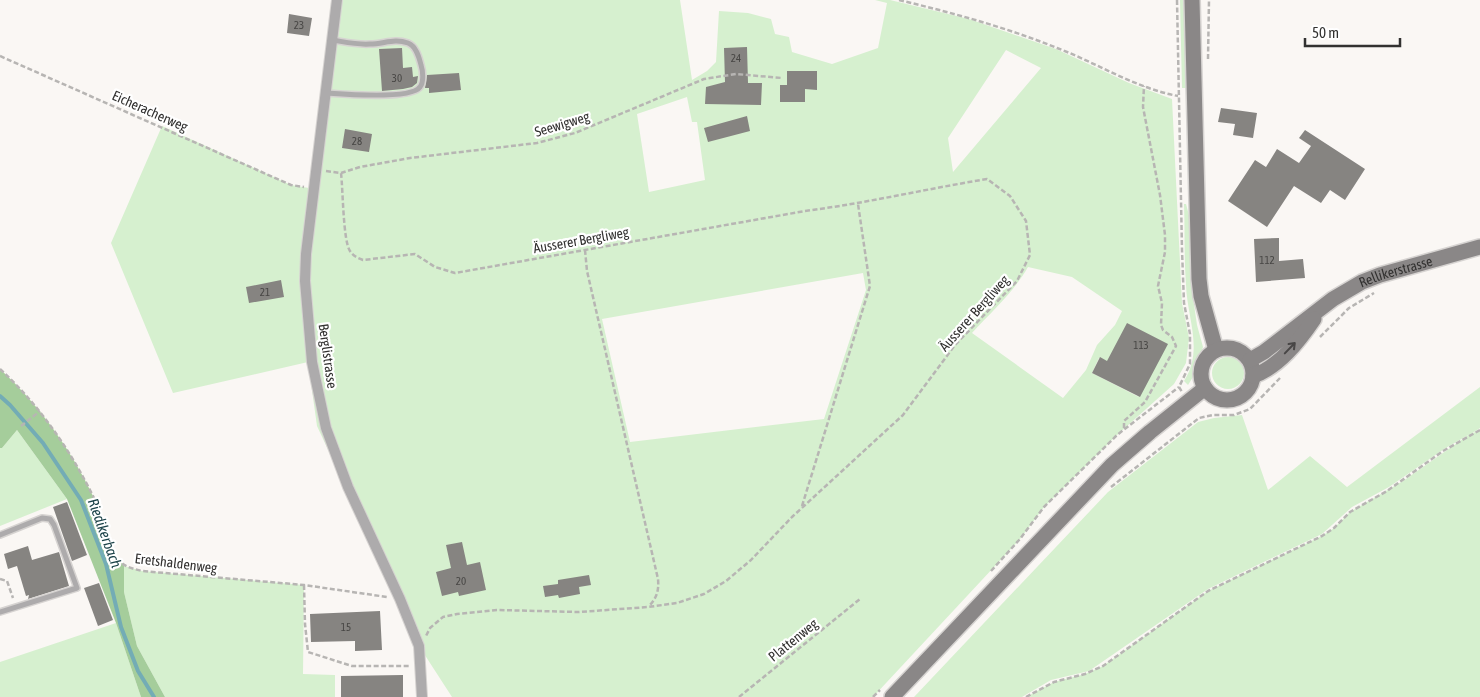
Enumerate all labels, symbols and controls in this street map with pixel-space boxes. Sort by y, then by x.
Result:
scale bar [1305,15,1400,47]
house number: 23 [294,19,304,31]
text: 50 m [1312,24,1339,41]
house number: 24 [731,52,741,64]
house number: 30 [392,72,402,84]
street label: Eicheracherweg [110,87,190,135]
street label: Seewigweg [533,108,591,140]
house number: 28 [352,135,362,147]
street label: Äusserer Bergliweg [532,224,630,256]
street label: Rellikerstrasse [1357,253,1434,290]
house number: 112 [1259,254,1275,266]
street label: Äusserer Bergliweg [936,272,1012,354]
house number: 21 [260,286,270,298]
street label: Berglistrasse [316,323,340,389]
house number: 113 [1133,339,1149,351]
one-way arrow [1284,342,1296,355]
water label: Riedikerbach [85,496,125,570]
street label: Eretshaldenweg [134,550,218,576]
house number: 20 [456,575,466,587]
street label: Plattenweg [765,615,821,665]
house number: 15 [341,621,351,633]

